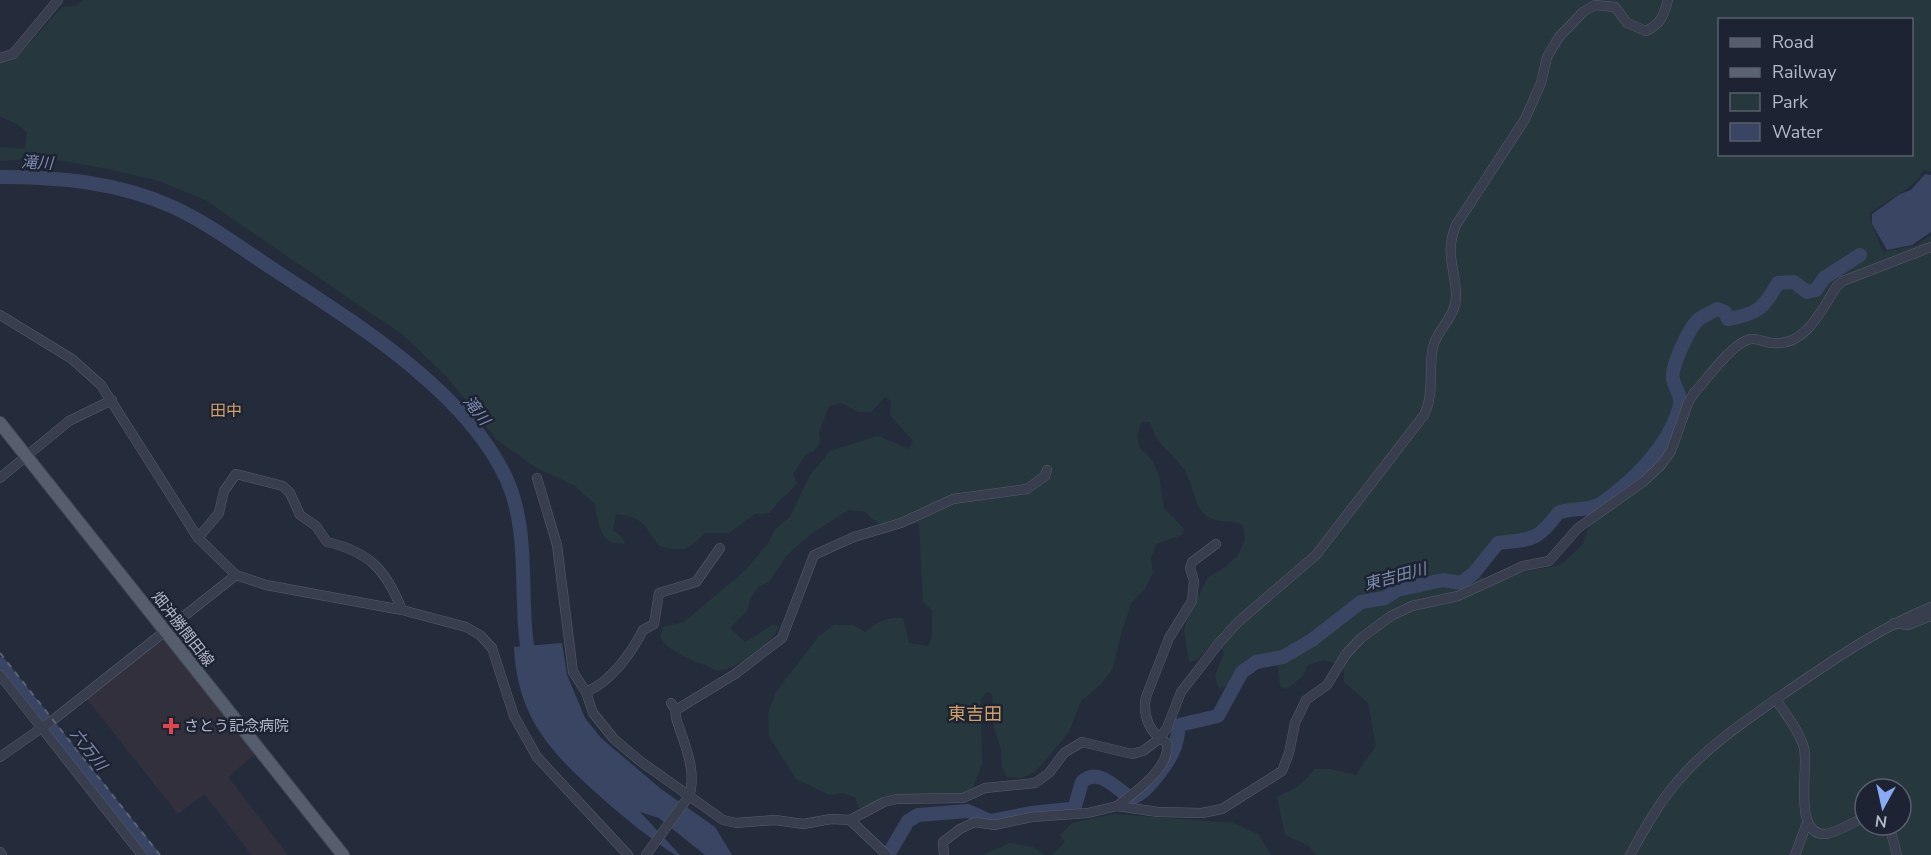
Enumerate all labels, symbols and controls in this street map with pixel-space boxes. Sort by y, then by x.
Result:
legend [1718,18,1913,156]
text: Road [1772,30,1814,54]
text: Railway [1772,60,1837,84]
text: Park [1772,90,1809,114]
text: Water [1772,120,1823,144]
water label: 滝川 [20,151,55,175]
water label: 滝川 [458,391,496,432]
district label: 田中 [210,400,242,422]
water label: 東吉田川 [1361,558,1431,596]
street label: 畑沖勝間田線 [147,587,219,671]
district label: 東吉田 [948,702,1002,726]
place label: さとう記念病院 [184,716,289,736]
marker: さとう記念病院 [162,717,180,735]
water label: 六万川 [65,724,113,777]
north arrow [1853,777,1913,837]
text: N [1874,809,1889,833]

